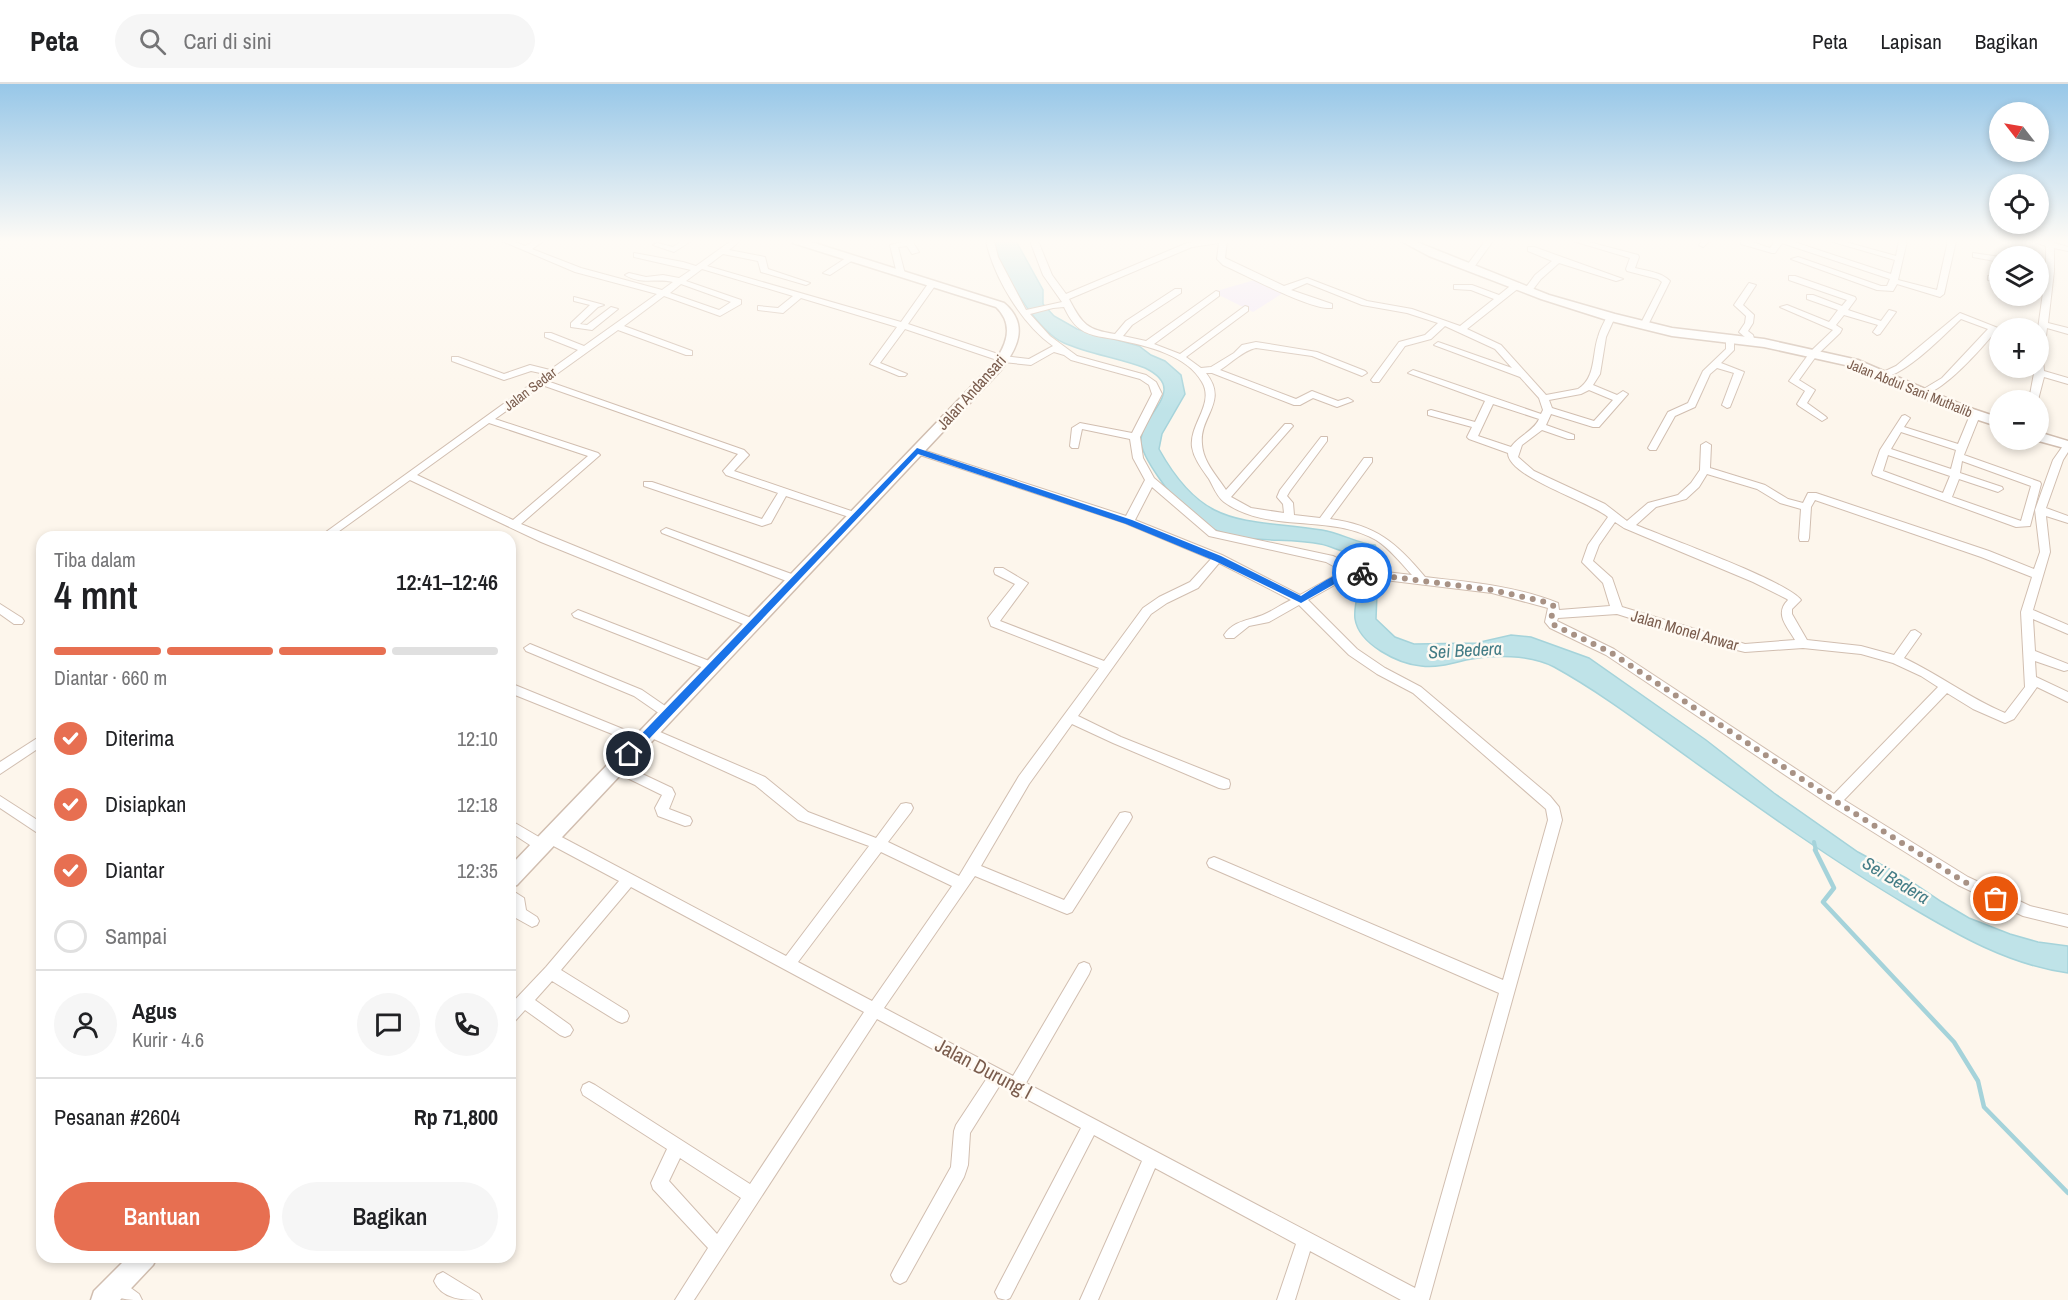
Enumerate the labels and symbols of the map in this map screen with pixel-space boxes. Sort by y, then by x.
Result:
north arrow [1989,102,2049,162]
street label: Jalan Andansari [931,350,1011,434]
street label: Jalan Abdul Sani Muthalib [1845,355,1975,421]
street label: Jalan Sedar [500,363,560,415]
courier [1332,543,1392,603]
street label: Jalan Monel Anwar [1629,604,1742,656]
water label: Sei Bedera [1427,636,1503,664]
pin [603,728,654,779]
water label: Sei Bedera [1858,850,1934,910]
pin [1970,873,2021,924]
street label: Jalan Durung I [931,1031,1037,1105]

